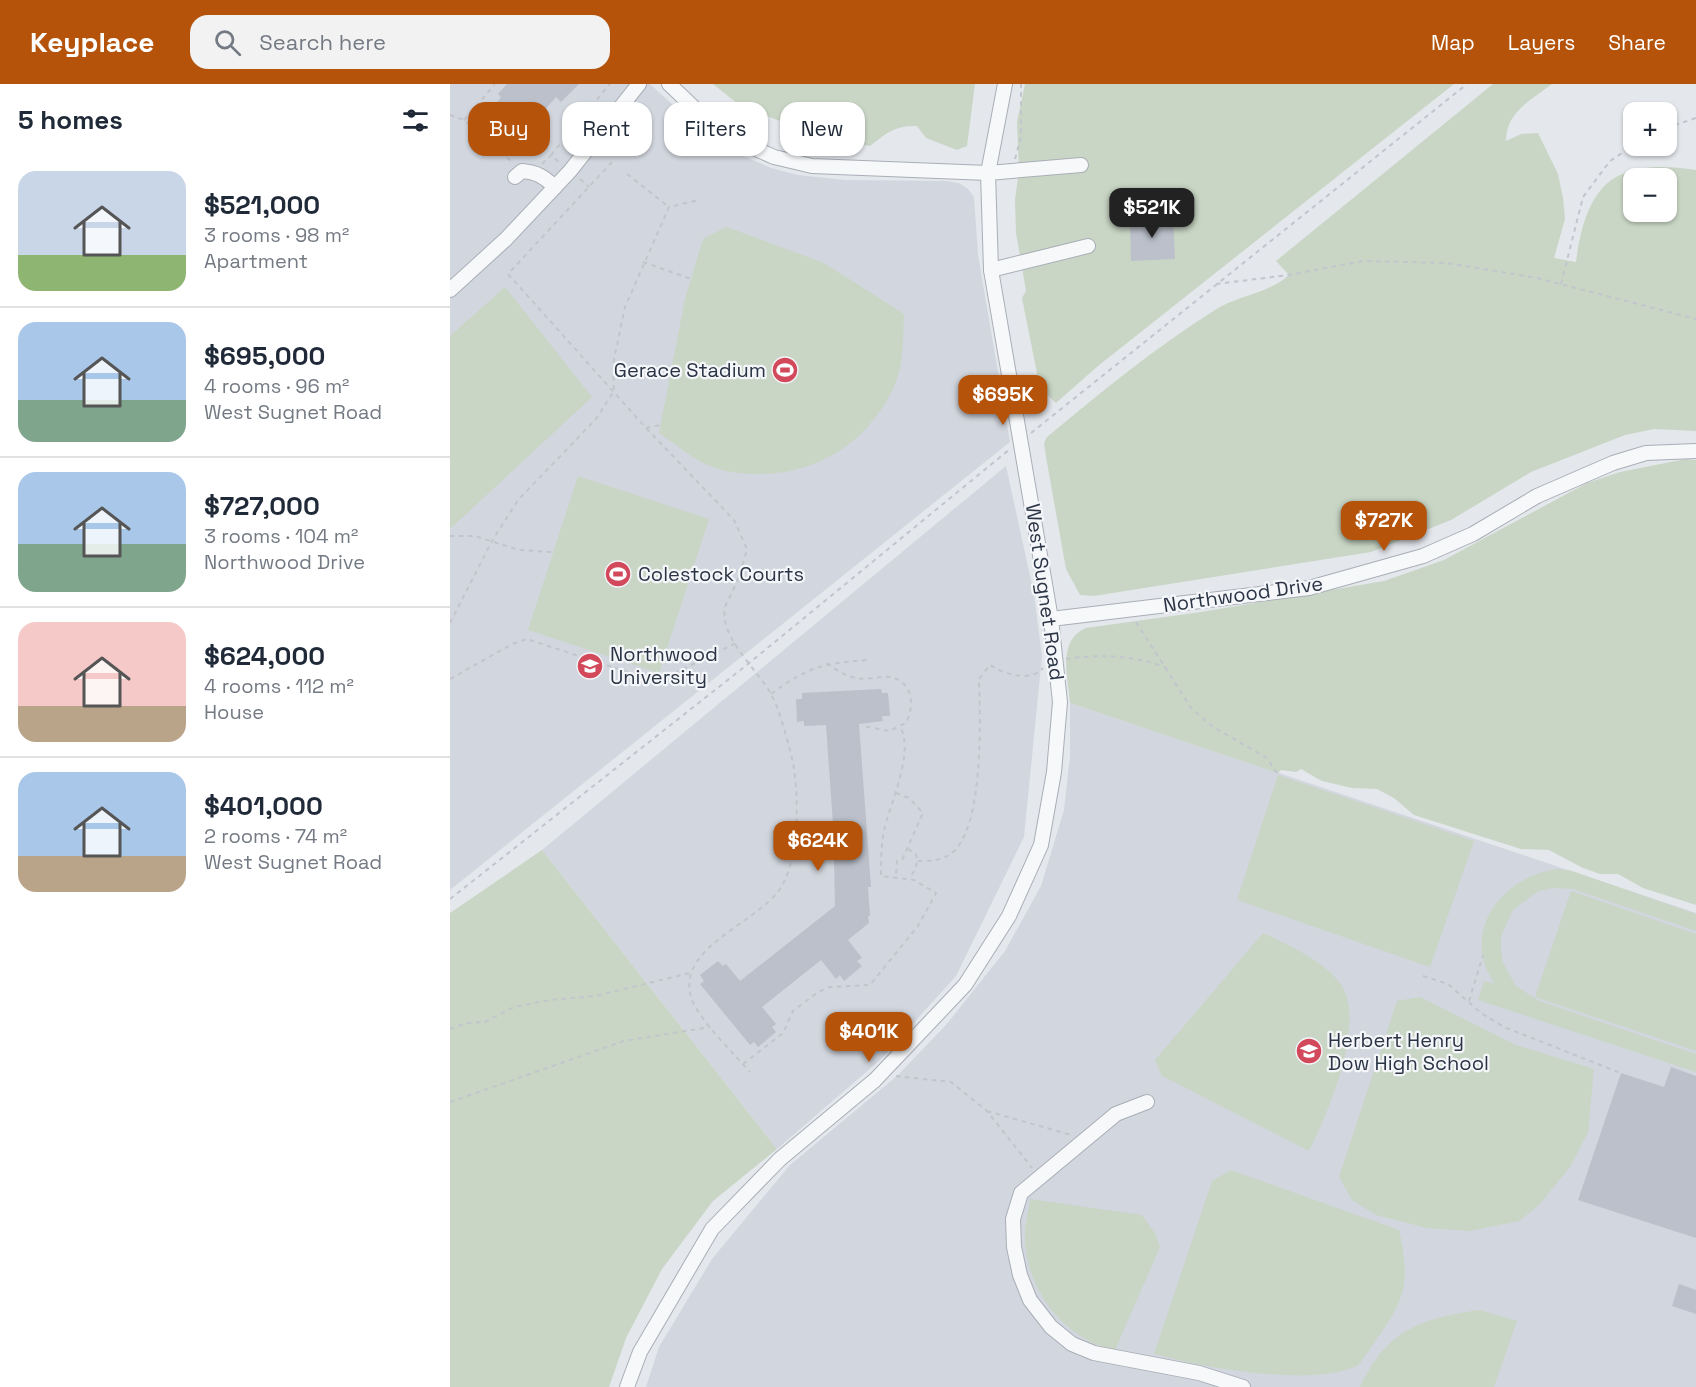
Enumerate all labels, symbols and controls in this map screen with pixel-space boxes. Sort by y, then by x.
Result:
search box [190,15,610,69]
text: Keyplace [30,24,154,60]
icon: search [211,26,244,59]
text: Search here [259,28,386,56]
text: Map [1431,29,1475,56]
text: Layers [1508,29,1575,56]
text: Share [1608,29,1666,56]
chip: Buy [468,102,550,156]
chip: Rent [562,102,652,156]
chip: Filters [664,102,768,156]
chip: New [780,102,865,156]
map controls [1623,102,1677,222]
button: + [1623,102,1677,156]
text: 5 homes [18,103,123,137]
icon: filters [399,104,432,137]
button: − [1623,168,1677,222]
text: $521,000 [204,188,320,222]
pin: $521K [1110,188,1194,239]
text: $521K [1123,194,1181,220]
icon: home [66,195,138,267]
text: 3 rooms · 98 m² [204,222,349,248]
text: Apartment [204,248,308,274]
text: $695,000 [204,339,325,373]
icon: home [66,346,138,418]
sports icon: Gerace Stadium [770,355,800,385]
place label: Gerace Stadium [614,357,766,383]
text: 4 rooms · 96 m² [204,373,349,399]
pin: $695K [961,375,1045,426]
text: $695K [972,381,1034,407]
text: West Sugnet Road [204,399,382,425]
text: $727,000 [204,489,320,523]
icon: home [66,496,138,568]
pin: $727K [1342,501,1426,552]
street label: West Sugnet Road [1020,502,1070,682]
text: $727K [1355,507,1413,533]
text: 3 rooms · 104 m² [204,523,358,549]
text: Northwood Drive [204,549,365,575]
sports icon: Colestock Courts [603,559,633,589]
place label: Colestock Courts [638,561,804,587]
street label: Northwood Drive [1161,570,1325,618]
text: $624,000 [204,639,325,673]
place label: Northwood University [610,641,718,690]
icon: home [66,646,138,718]
school or university icon: Northwood University [575,651,605,681]
text: 4 rooms · 112 m² [204,673,354,699]
text: House [204,699,264,725]
text: $401,000 [204,789,323,823]
icon: home [66,796,138,868]
pin: $624K [776,821,860,872]
text: 2 rooms · 74 m² [204,823,347,849]
text: $624K [787,827,849,853]
text: West Sugnet Road [204,849,382,875]
pin: $401K [827,1012,911,1063]
text: $401K [839,1018,899,1044]
place label: Herbert Henry Dow High School [1328,1027,1489,1076]
school or university icon: Herbert Henry Dow High School [1294,1036,1324,1066]

